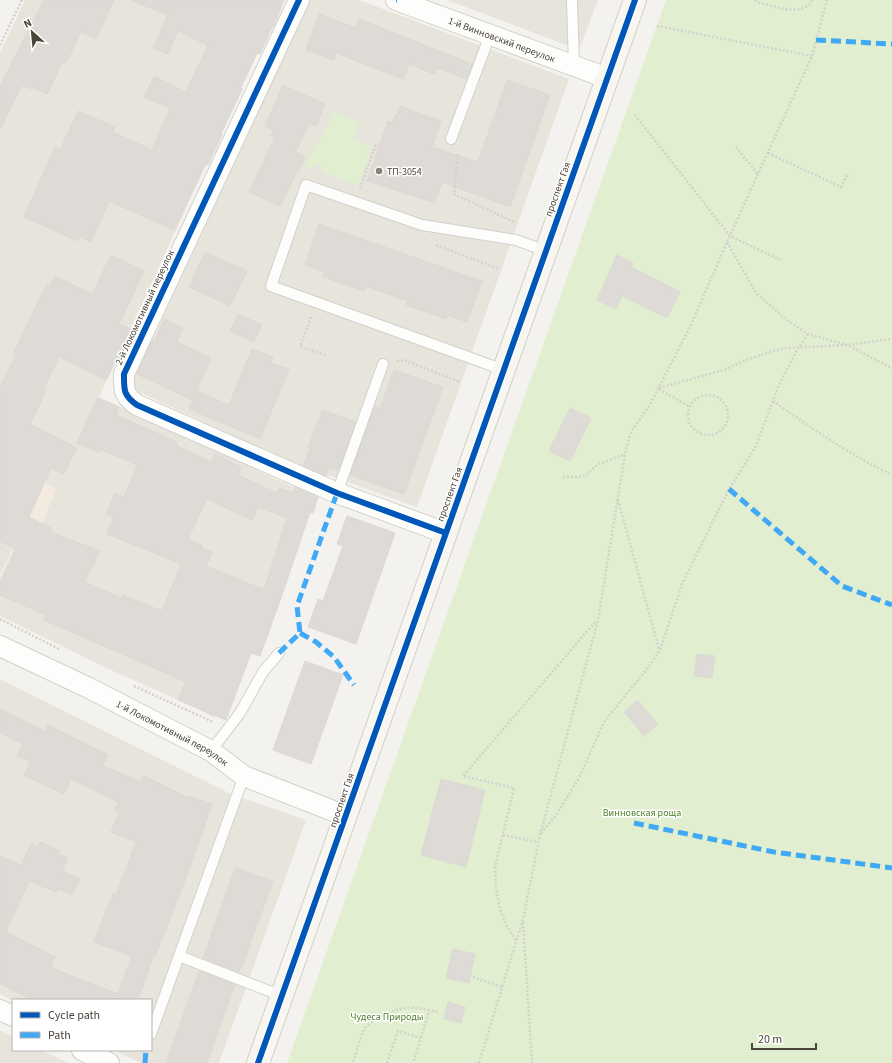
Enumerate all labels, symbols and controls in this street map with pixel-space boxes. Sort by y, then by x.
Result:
north arrow [12,12,52,52]
street label: 1-й Винновский переулок [446,14,557,66]
text: N [21,15,34,32]
street label: проспект Гая [542,160,574,219]
place label: ТП-3054 [387,165,422,179]
marker: ТП-3054 [374,166,384,176]
street label: 2-й Локомотивный переулок [112,247,178,367]
street label: проспект Гая [434,465,466,524]
street label: 1-й Локомотивный переулок [113,697,231,770]
street label: проспект Гая [326,771,358,830]
park label: Винновская роща [603,806,681,820]
legend [12,999,152,1051]
text: Cycle path [48,1007,100,1024]
park label: Чудеса Природы [350,1010,424,1024]
scale bar [752,1025,816,1051]
text: Path [48,1027,71,1044]
text: 20 m [758,1031,782,1048]

